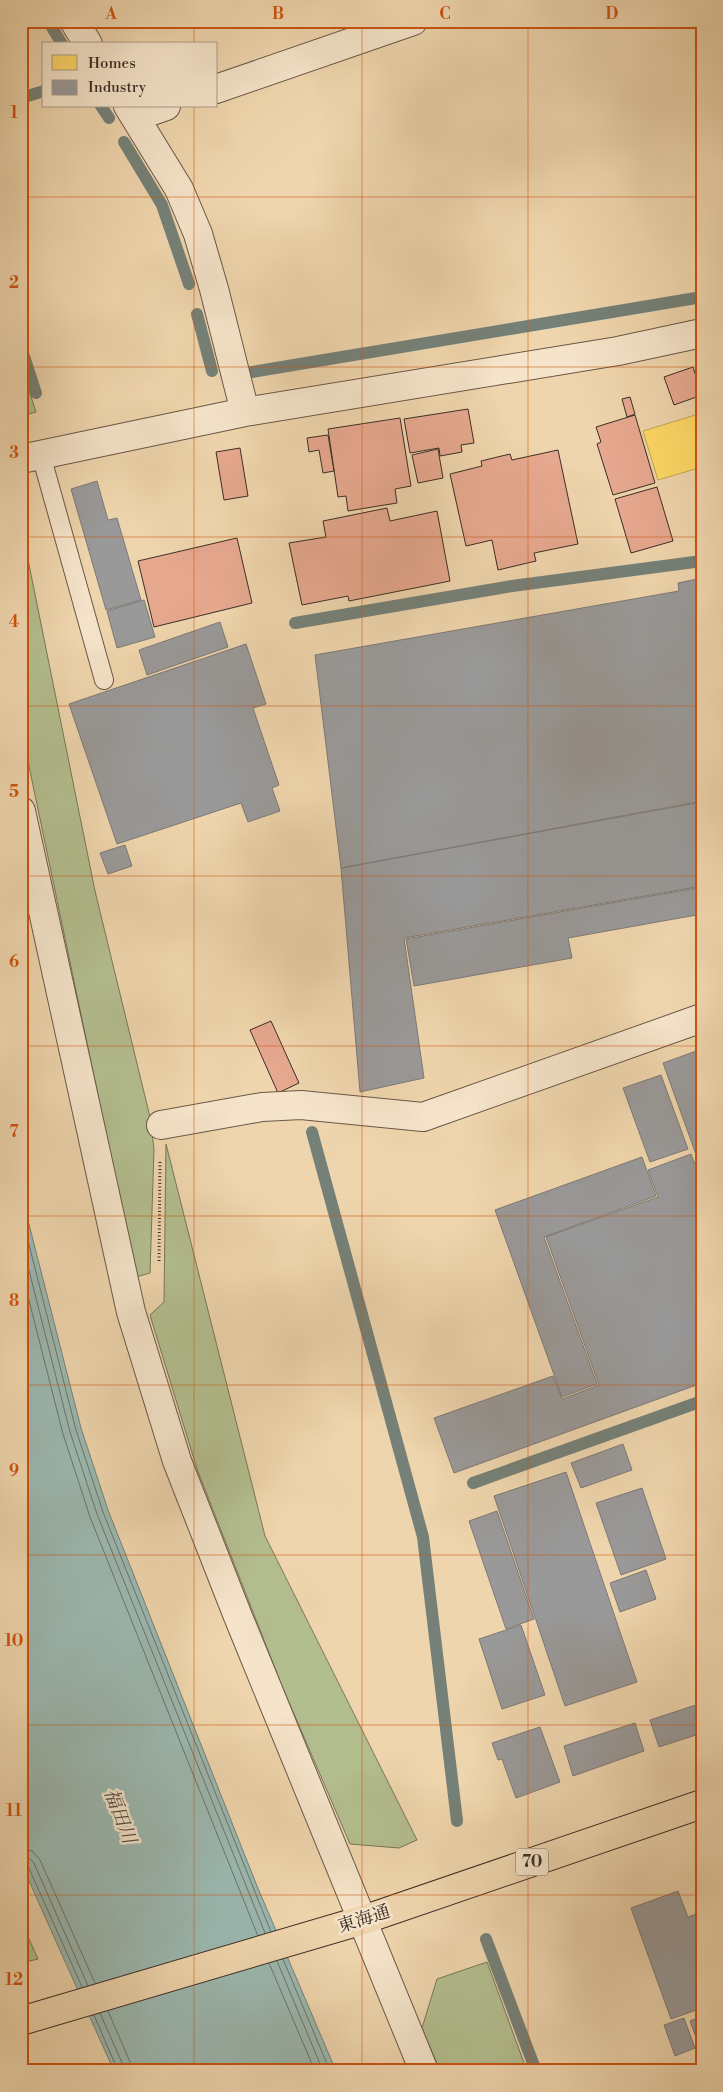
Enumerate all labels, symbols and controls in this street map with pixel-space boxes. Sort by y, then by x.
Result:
text: A [104,4,117,24]
text: B [272,4,284,24]
text: C [439,4,451,24]
text: D [606,4,619,24]
legend [42,42,218,108]
text: Homes [88,54,136,73]
text: Industry [88,78,147,97]
text: 1 [10,103,18,123]
text: 2 [9,273,19,293]
text: 3 [9,443,19,463]
text: 4 [9,612,20,632]
text: 5 [9,782,19,802]
text: 6 [9,952,19,972]
text: 7 [9,1122,19,1142]
text: 8 [9,1291,19,1311]
text: 9 [9,1461,19,1481]
text: 10 [5,1631,23,1651]
water label: 福田川 [99,1785,142,1849]
text: 11 [6,1801,22,1821]
road number: 70 [516,1848,548,1875]
street label: 東海通 [335,1900,393,1938]
text: 12 [5,1970,23,1990]

